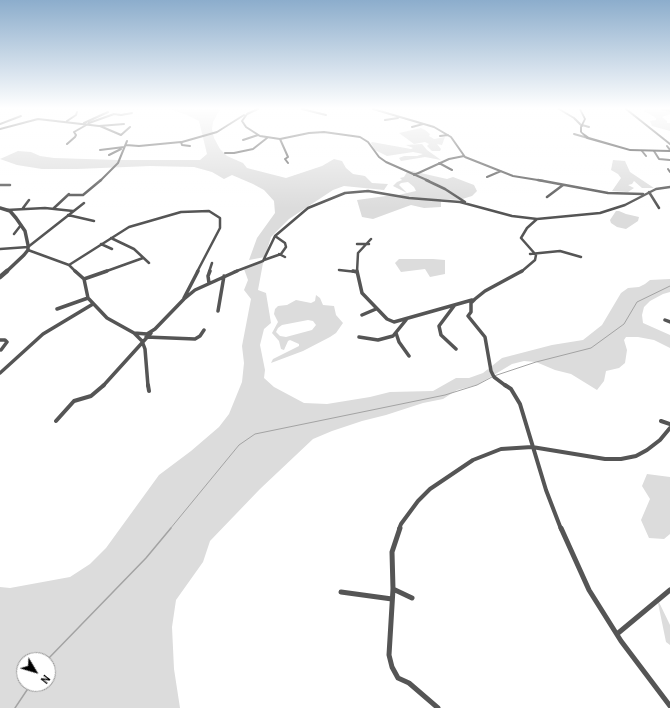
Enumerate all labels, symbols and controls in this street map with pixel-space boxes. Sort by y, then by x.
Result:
north arrow [16,652,56,692]
text: N [38,672,53,686]

